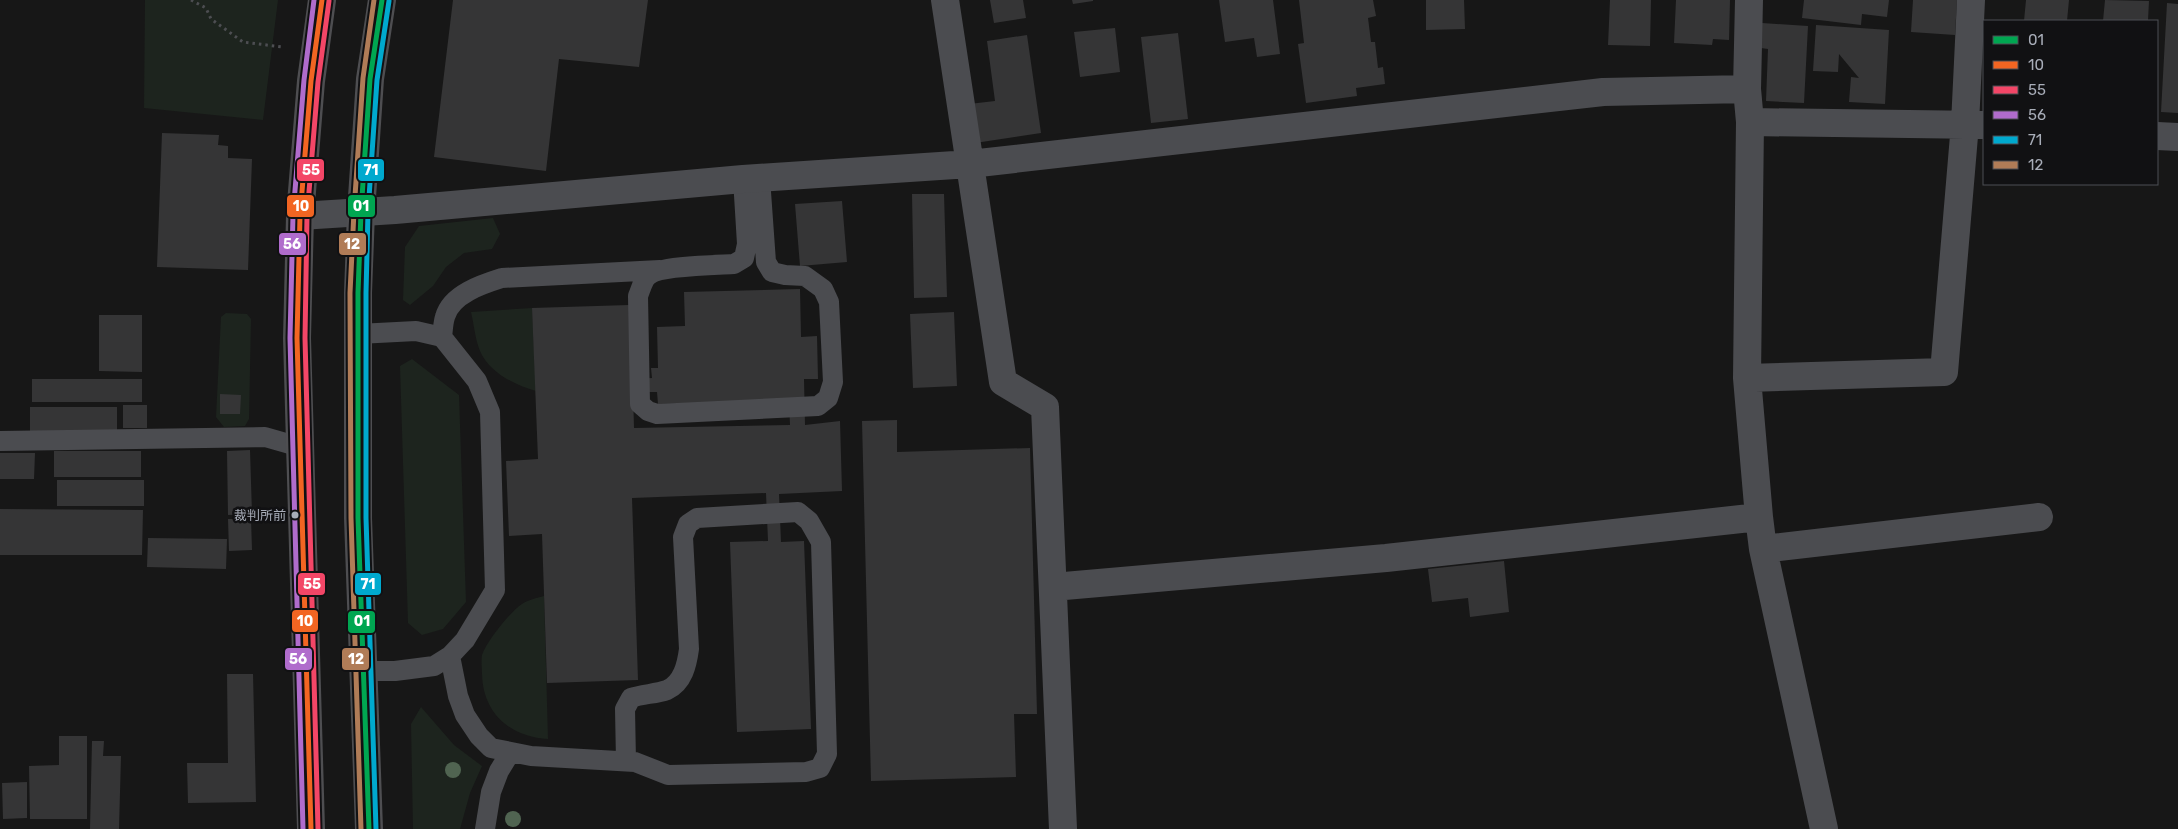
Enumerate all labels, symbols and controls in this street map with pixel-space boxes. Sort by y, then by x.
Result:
legend [1983,20,2158,185]
text: 01 [2028,31,2044,49]
text: 10 [2028,56,2044,74]
text: 55 [2028,81,2046,99]
text: 56 [2028,106,2046,124]
text: 71 [2028,131,2042,149]
text: 12 [2028,156,2043,174]
line badge: 55 [296,158,325,182]
line badge: 71 [357,158,385,182]
text: 55 [302,162,320,179]
text: 71 [364,162,379,179]
line badge: 10 [286,194,315,218]
line badge: 01 [347,194,376,218]
text: 10 [293,198,309,215]
text: 01 [353,198,369,215]
line badge: 56 [278,232,307,256]
line badge: 12 [338,232,367,256]
text: 56 [283,236,301,253]
text: 12 [344,236,360,253]
place label: 裁判所前 [234,508,286,523]
marker: 裁判所前 [290,510,300,520]
line badge: 55 [297,572,326,596]
line badge: 71 [354,572,382,596]
text: 55 [303,576,321,593]
text: 71 [361,576,376,593]
line badge: 10 [291,609,319,633]
line badge: 01 [347,610,376,634]
text: 10 [297,613,313,630]
text: 01 [354,613,370,630]
line badge: 56 [284,647,313,671]
line badge: 12 [341,647,370,671]
text: 56 [289,651,307,668]
text: 12 [348,651,364,668]

